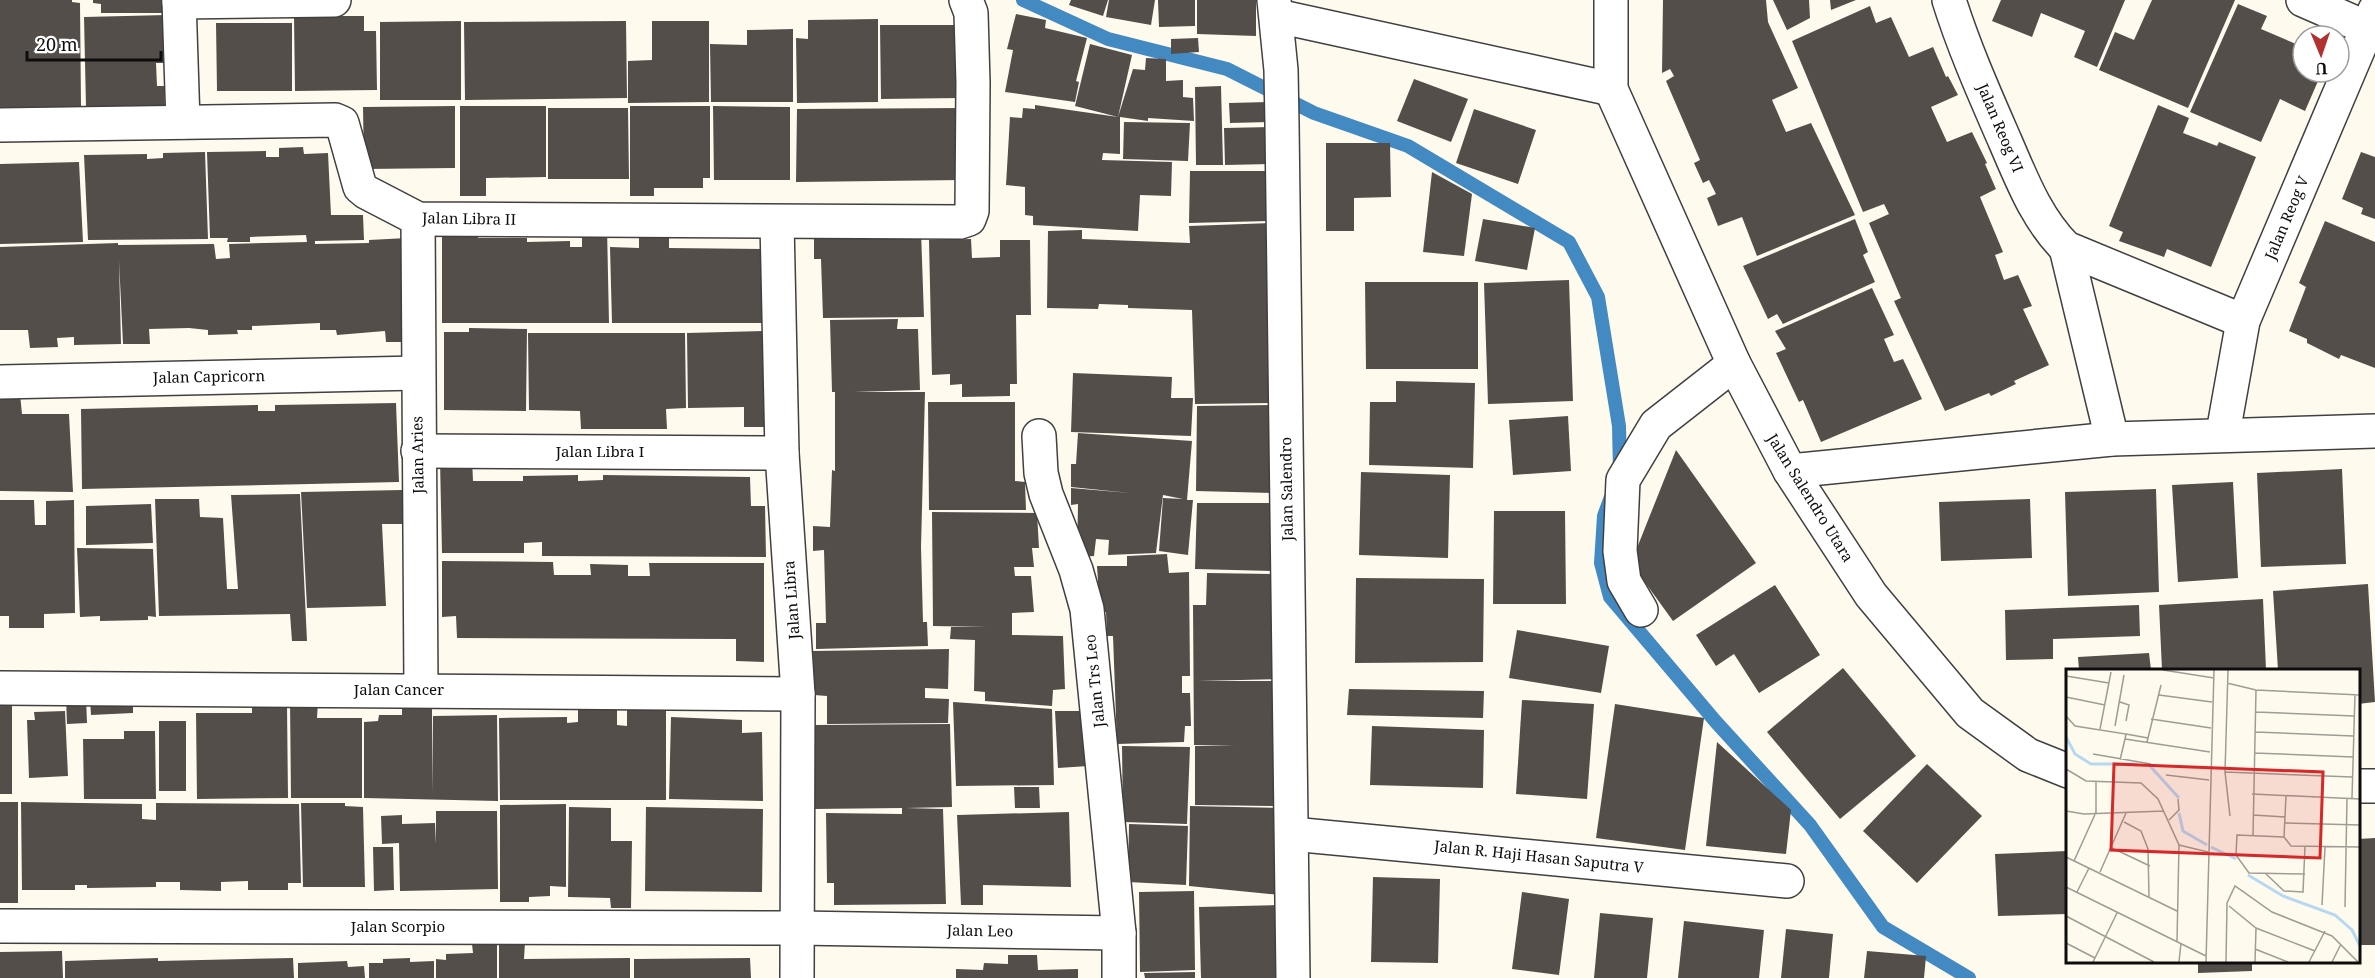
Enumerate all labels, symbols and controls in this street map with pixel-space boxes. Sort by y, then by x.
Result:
scale bar [27,24,160,62]
north arrow [2291,24,2351,84]
text: 20 m [36,32,78,56]
text: U [2315,58,2328,80]
street label: Jalan Reog VI [1973,79,2029,175]
street label: Jalan Reog V [2259,172,2313,263]
street label: Jalan Libra II [421,207,516,229]
street label: Jalan Capricorn [152,365,265,387]
street label: Jalan Aries [406,416,428,495]
street label: Jalan Salendro Utara [1763,429,1859,566]
street label: Jalan Salendro [1275,437,1297,542]
street label: Jalan Libra I [555,441,644,461]
street label: Jalan Libra [778,560,804,641]
street label: Jalan Trs Leo [1079,634,1109,730]
inset map [2066,669,2360,963]
street label: Jalan Cancer [353,679,444,699]
street label: Jalan R. Haji Hasan Saputra V [1432,835,1646,877]
street label: Jalan Scorpio [350,916,445,936]
street label: Jalan Leo [946,919,1013,941]

